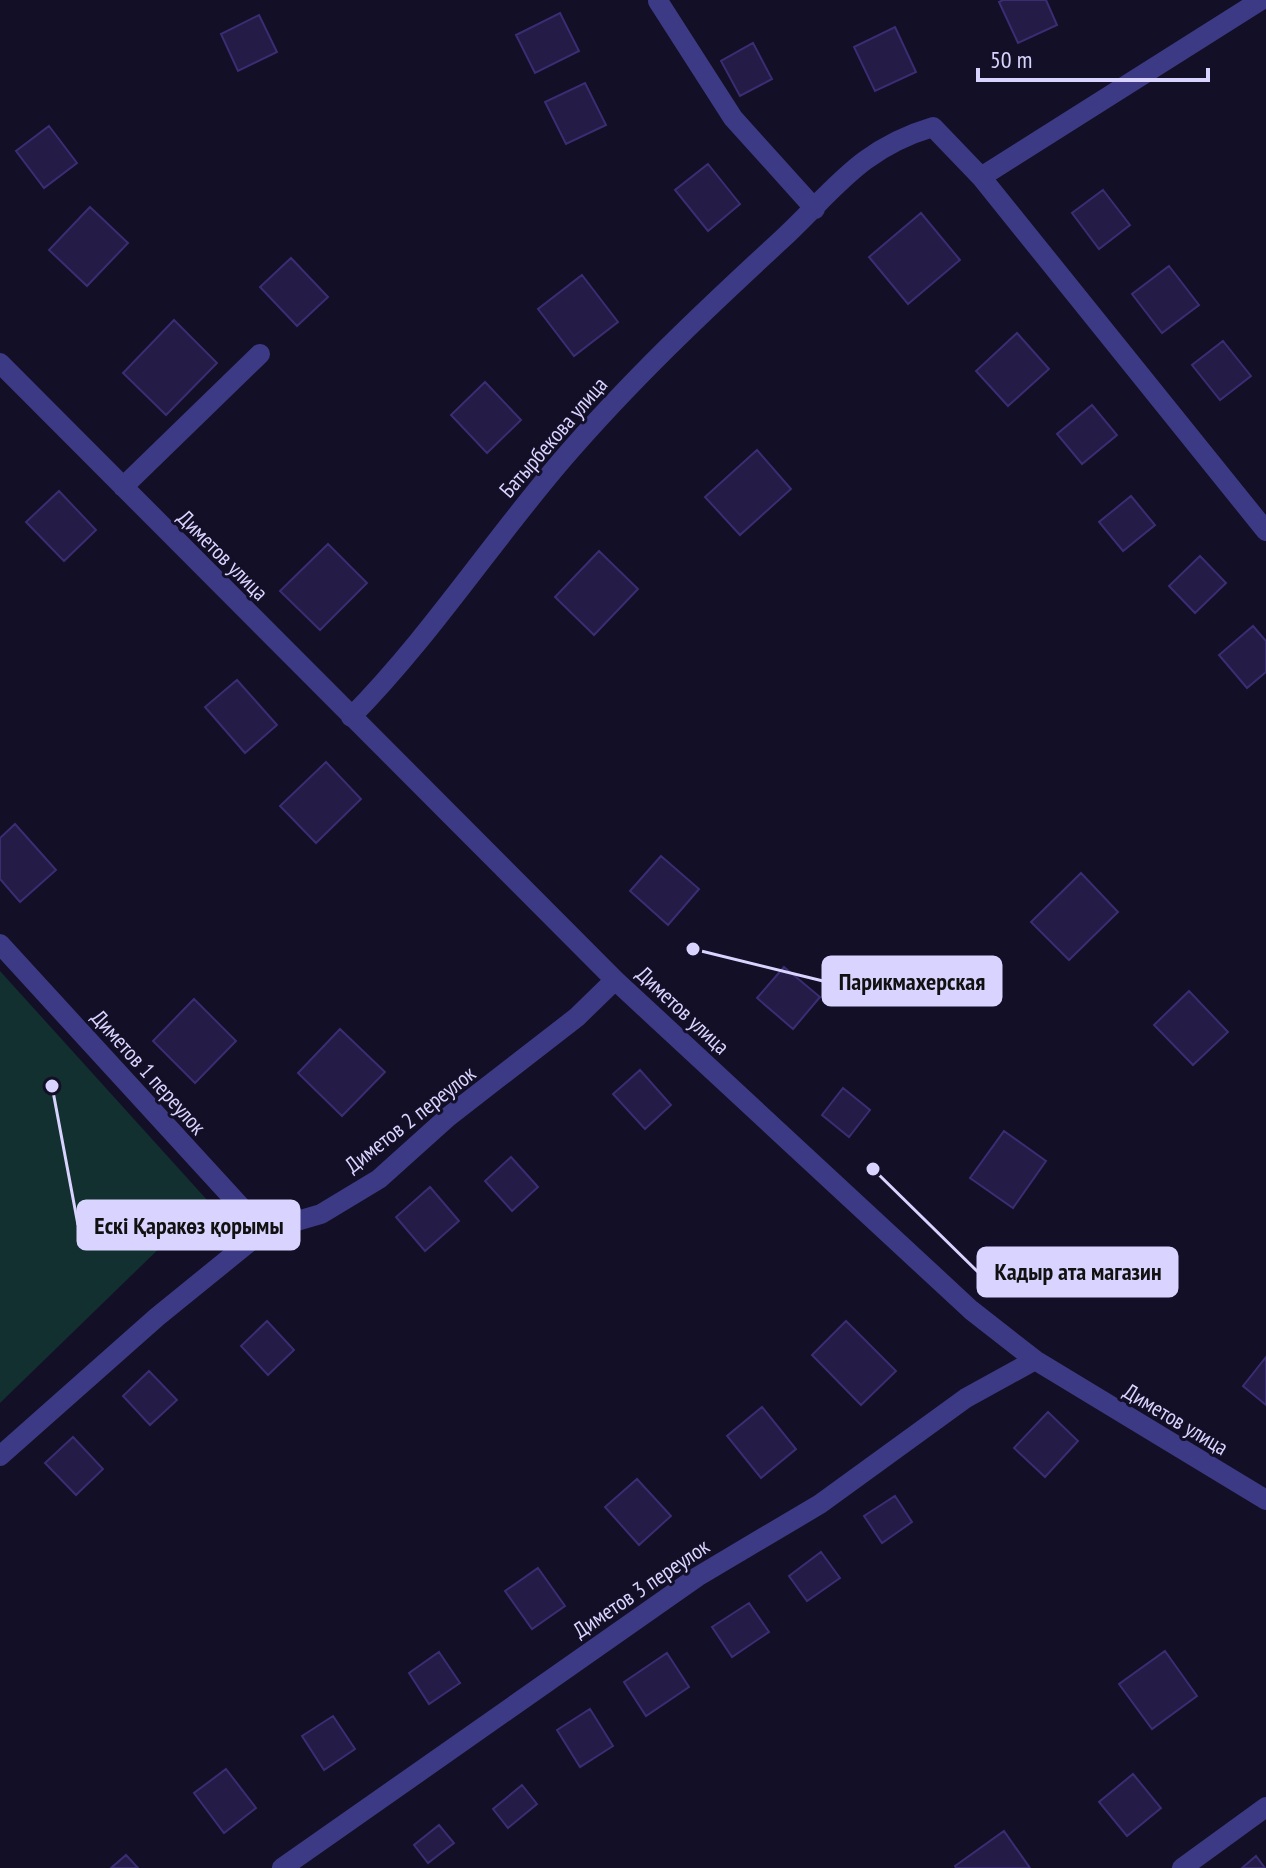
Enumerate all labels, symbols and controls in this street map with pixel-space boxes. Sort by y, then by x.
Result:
scale bar [978,32,1208,82]
text: 50 m [990,44,1032,75]
street label: Батырбекова улица [493,371,613,503]
street label: Диметов улица [172,504,274,606]
callout: Парикмахерская [823,957,1001,1005]
street label: Диметов улица [631,960,735,1060]
text: Парикмахерская [839,966,985,997]
street label: Диметов 1 переулок [86,1004,213,1141]
street label: Диметов 2 переулок [339,1059,481,1179]
callout: Ескі Қаракөз қорымы [78,1201,299,1249]
text: Ескі Қаракөз қорымы [94,1210,284,1241]
callout: Кадыр ата магазин [978,1248,1177,1296]
text: Кадыр ата магазин [994,1256,1162,1287]
street label: Диметов улица [1119,1377,1233,1461]
street label: Диметов 3 переулок [568,1532,715,1644]

